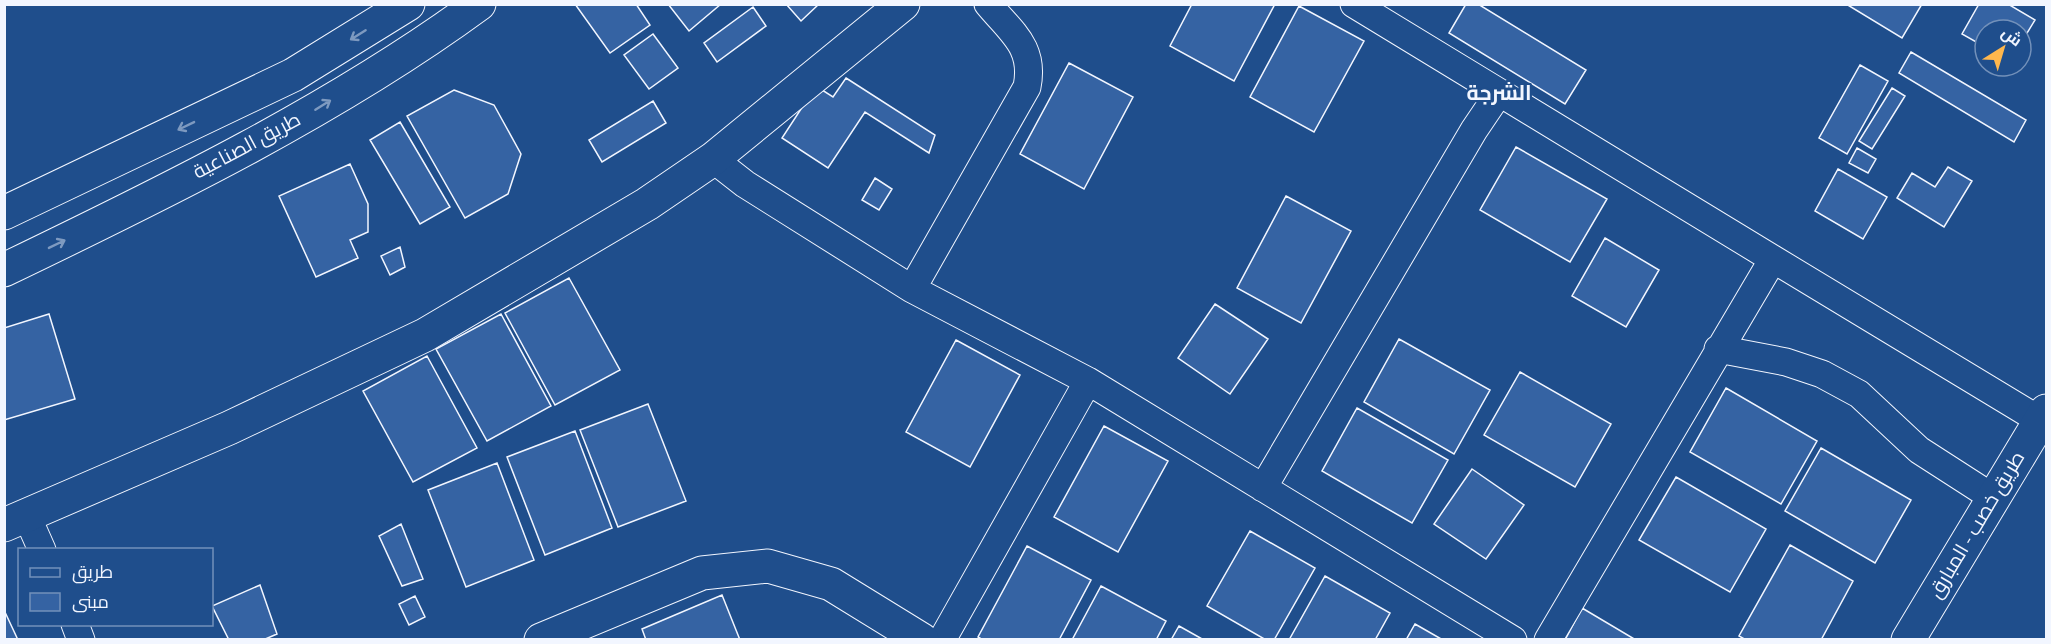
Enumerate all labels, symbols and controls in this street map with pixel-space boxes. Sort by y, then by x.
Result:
north arrow [1973,18,2033,78]
text: ش [1997,22,2026,52]
one-way arrow [350,30,367,42]
district label: الشرجة [1466,78,1532,108]
one-way arrow [314,98,331,110]
street label: طريق الصناعية [188,106,306,186]
one-way arrow [177,121,195,133]
one-way arrow [48,238,66,250]
street label: طريق خصب - المبارق [1922,446,2032,604]
legend [18,548,213,626]
text: طريق [72,560,113,585]
text: مبنى [72,590,109,615]

